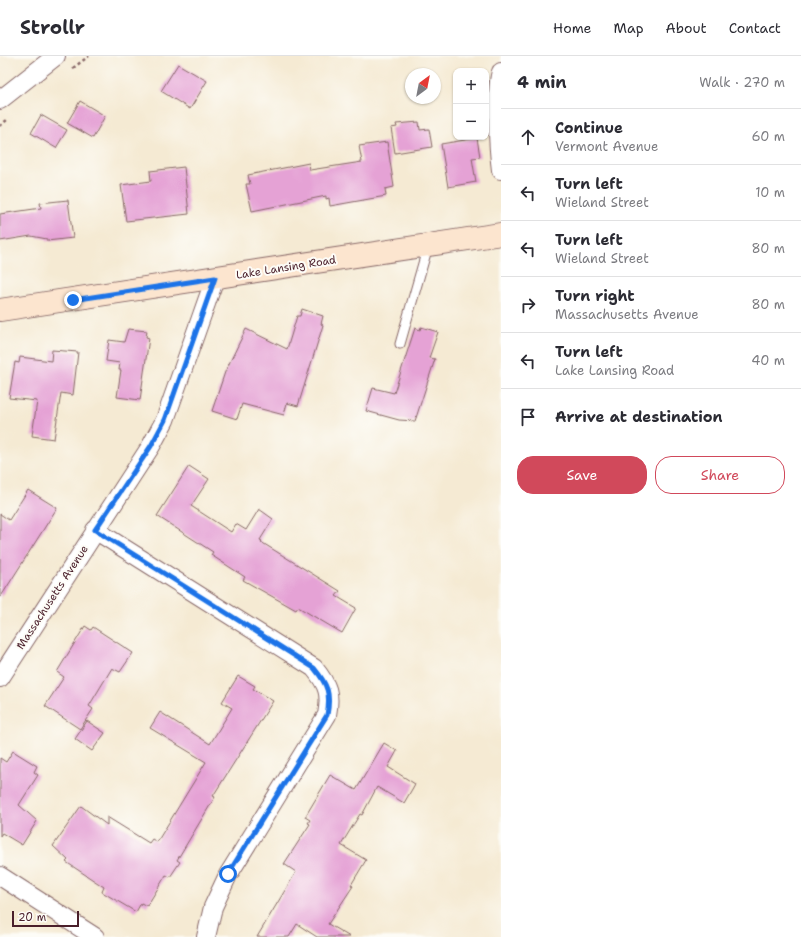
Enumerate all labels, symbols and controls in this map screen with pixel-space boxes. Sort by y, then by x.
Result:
text: Strollr [20,15,85,40]
text: Home [553,19,592,37]
text: Map [614,19,644,37]
text: About [666,19,707,37]
text: Contact [729,19,781,37]
north arrow [405,68,441,104]
map controls [453,68,489,140]
button: + [453,68,489,104]
text: 4 min [517,71,567,93]
text: Walk · 270 m [699,74,785,91]
button: − [453,104,489,140]
text: Continue [555,118,623,138]
icon: ahead [517,126,539,148]
text: 60 m [752,128,785,145]
text: Vermont Avenue [555,138,658,155]
text: Turn left [555,174,623,194]
icon: left [517,182,539,204]
text: 10 m [755,184,785,201]
text: Wieland Street [555,194,649,211]
text: Turn left [555,230,623,250]
icon: left [517,238,539,260]
text: 80 m [751,240,785,257]
text: Wieland Street [555,250,649,267]
street label: Lake Lansing Road [235,252,337,283]
text: Turn right [555,286,635,306]
route end [64,291,82,309]
icon: right [517,294,539,316]
text: 80 m [751,296,785,313]
text: Massachusetts Avenue [555,306,699,323]
text: Turn left [555,342,623,362]
icon: left [517,350,539,372]
text: 40 m [751,352,785,369]
text: Lake Lansing Road [555,362,674,379]
icon: arrive [517,406,539,428]
text: Arrive at destination [555,407,723,427]
button: Save [517,456,647,494]
button: Share [655,456,785,494]
street label: Massachusetts Avenue [13,542,92,652]
route start [219,865,237,883]
scale bar [12,909,79,928]
text: 20 m [18,910,46,925]

